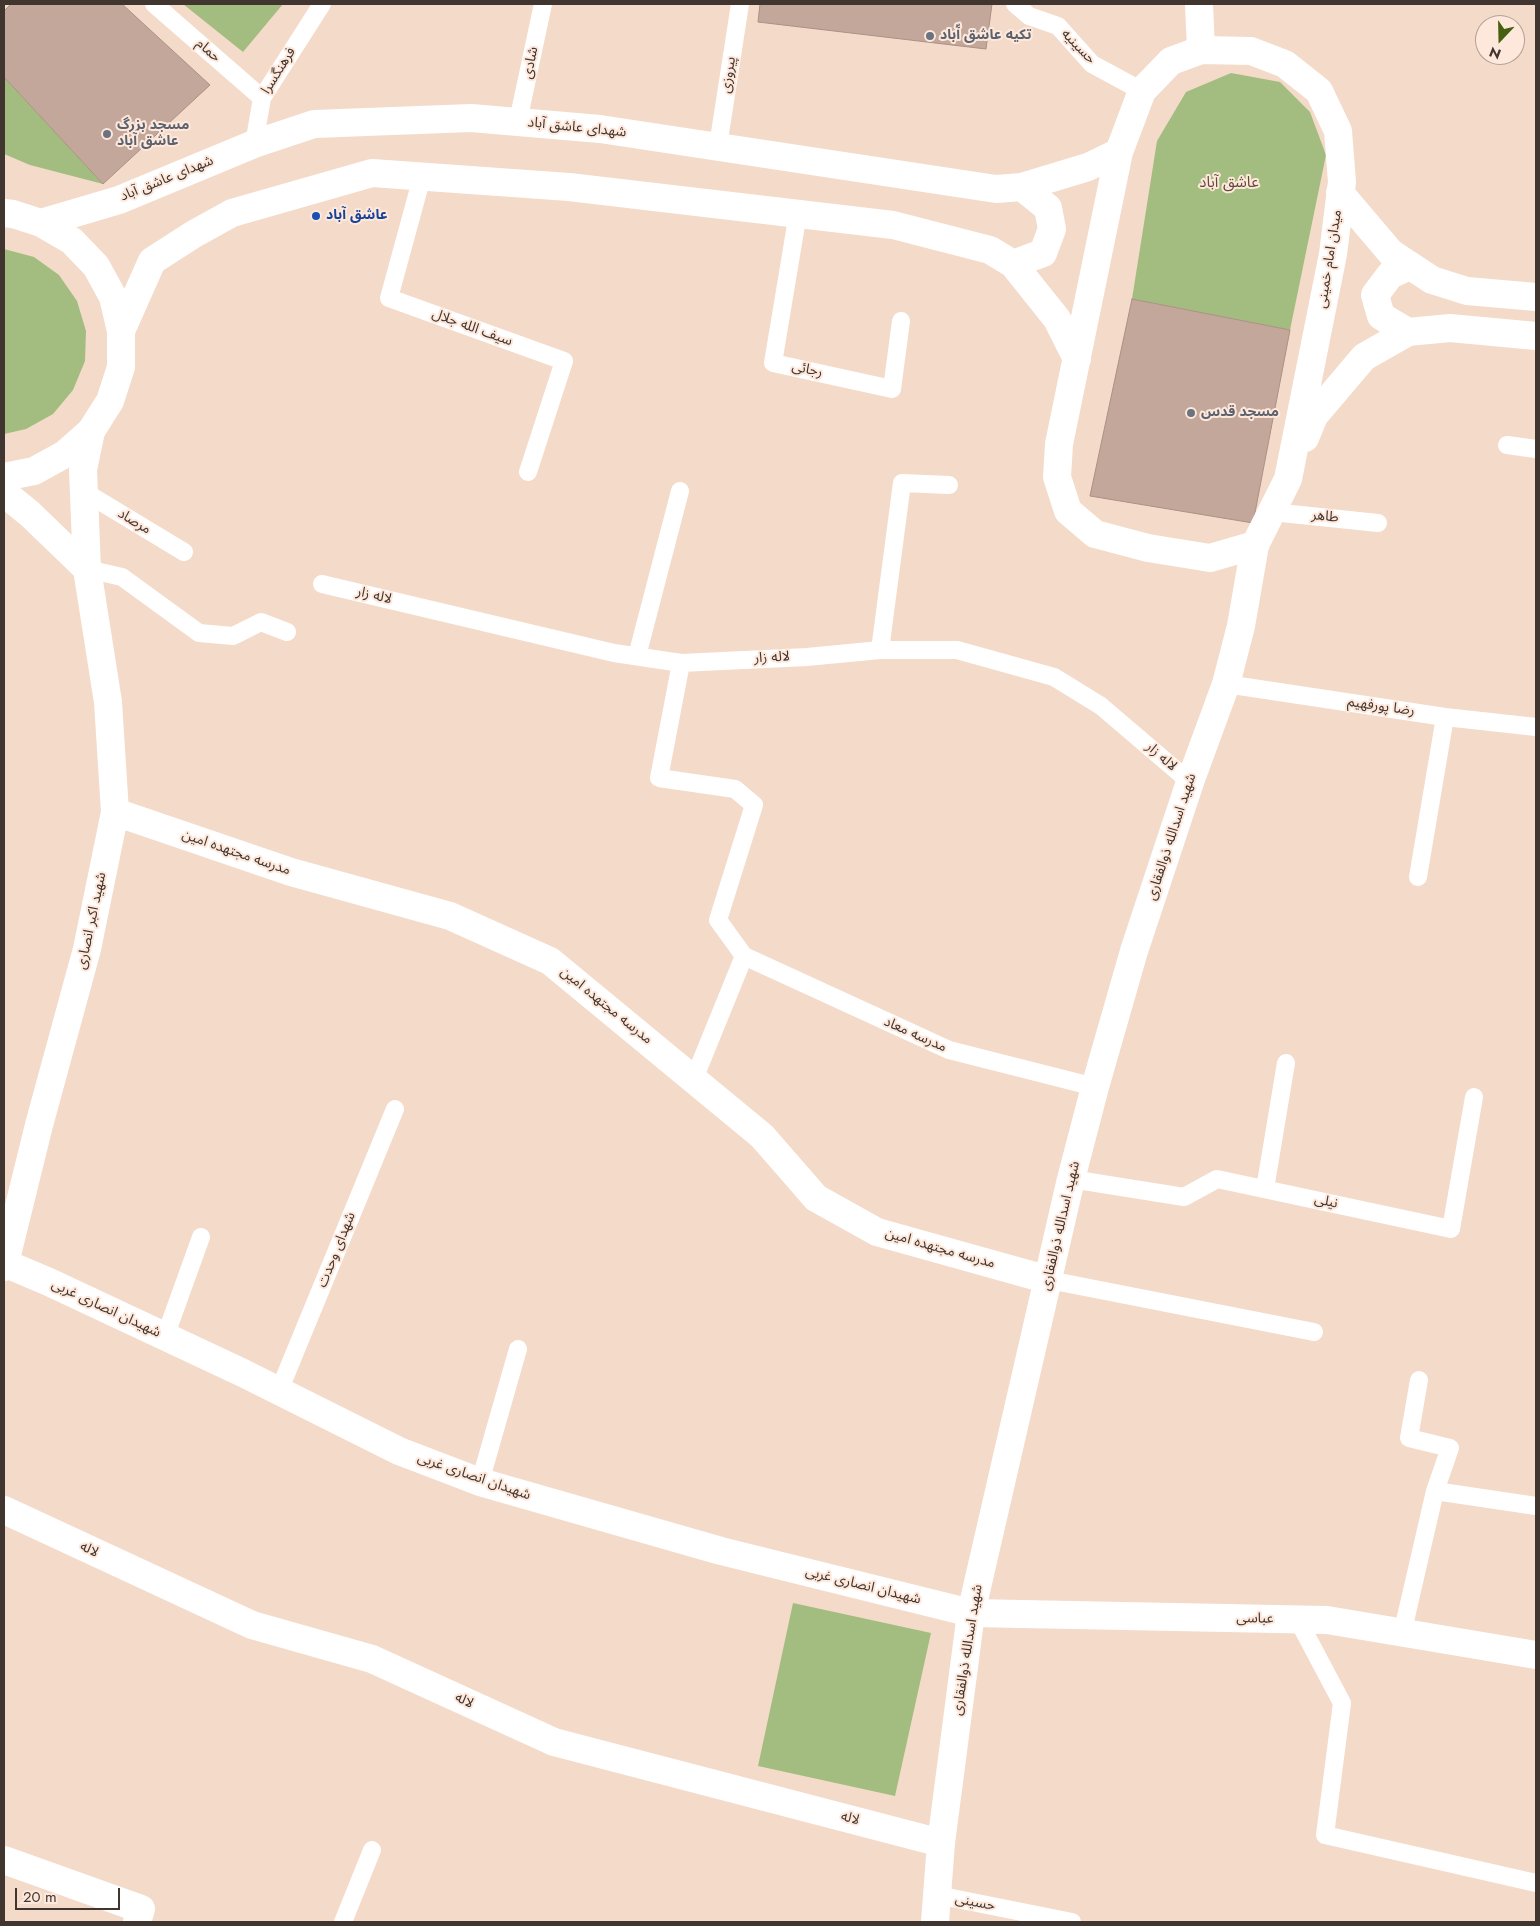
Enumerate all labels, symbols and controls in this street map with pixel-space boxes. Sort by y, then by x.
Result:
north arrow [1475,15,1525,65]
street label: حسینیه [1057,26,1099,68]
place label: تکیه عاشق آّباد [940,28,1031,44]
marker: تکیه عاشق آّباد [924,30,936,42]
street label: حمام [192,36,224,66]
text: N [1486,42,1504,64]
street label: فرهنگسرا [258,45,300,97]
street label: شادی [519,45,543,81]
street label: پیروزی [718,55,740,95]
street label: شهدای عاشق آباد [527,114,627,142]
place label: مسجد بزرگ عاشق آباد [117,118,189,150]
marker: مسجد بزرگ عاشق آباد [101,128,113,140]
street label: شهدای عاشق آباد [118,153,216,205]
district label: عاشق آباد [1199,174,1259,192]
place label: عاشق آباد [326,208,388,224]
street label: میدان امام خمینی [1314,209,1346,309]
marker: عاشق آباد [310,210,322,222]
street label: سیف الله جلال [430,306,514,350]
street label: رجائی [790,359,824,381]
place label: مسجد قدس [1201,405,1279,421]
marker: مسجد قدس [1185,407,1197,419]
street label: مرصاد [114,506,154,538]
street label: طاهر [1311,507,1339,527]
street label: لاله زار [355,584,393,608]
street label: لاله زار [754,649,790,667]
street label: رضا پورفهیم [1346,694,1416,720]
street label: لاله زار [1142,739,1180,775]
street label: شهید اسدالله ذوالفقاری [1144,771,1200,903]
street label: مدرسه مجتهده امین [180,827,292,879]
street label: شهید اکبر انصاری [74,871,110,971]
street label: مدرسه مجتهده امین [557,964,655,1048]
street label: مدرسه معاد [881,1014,949,1056]
street label: شهید اسدالله ذوالفقاری [1038,1160,1084,1292]
street label: نیلی [1313,1191,1339,1213]
street label: شهدای وحدت [314,1210,360,1290]
street label: مدرسه مجتهده امین [883,1225,997,1273]
street label: شهیدان انصاری غربی [49,1276,163,1342]
street label: شهیدان انصاری غربی [415,1450,533,1504]
street label: لاله [77,1538,101,1562]
street label: شهیدان انصاری غربی [803,1564,923,1608]
street label: شهید اسدالله ذوالفقاری [949,1583,987,1717]
street label: عباسی [1236,1610,1274,1628]
street label: لاله [452,1689,476,1713]
street label: لاله [839,1808,861,1830]
scale bar [18,1878,122,1910]
text: 20 m [23,1886,57,1908]
street label: حسینی [954,1891,996,1915]

